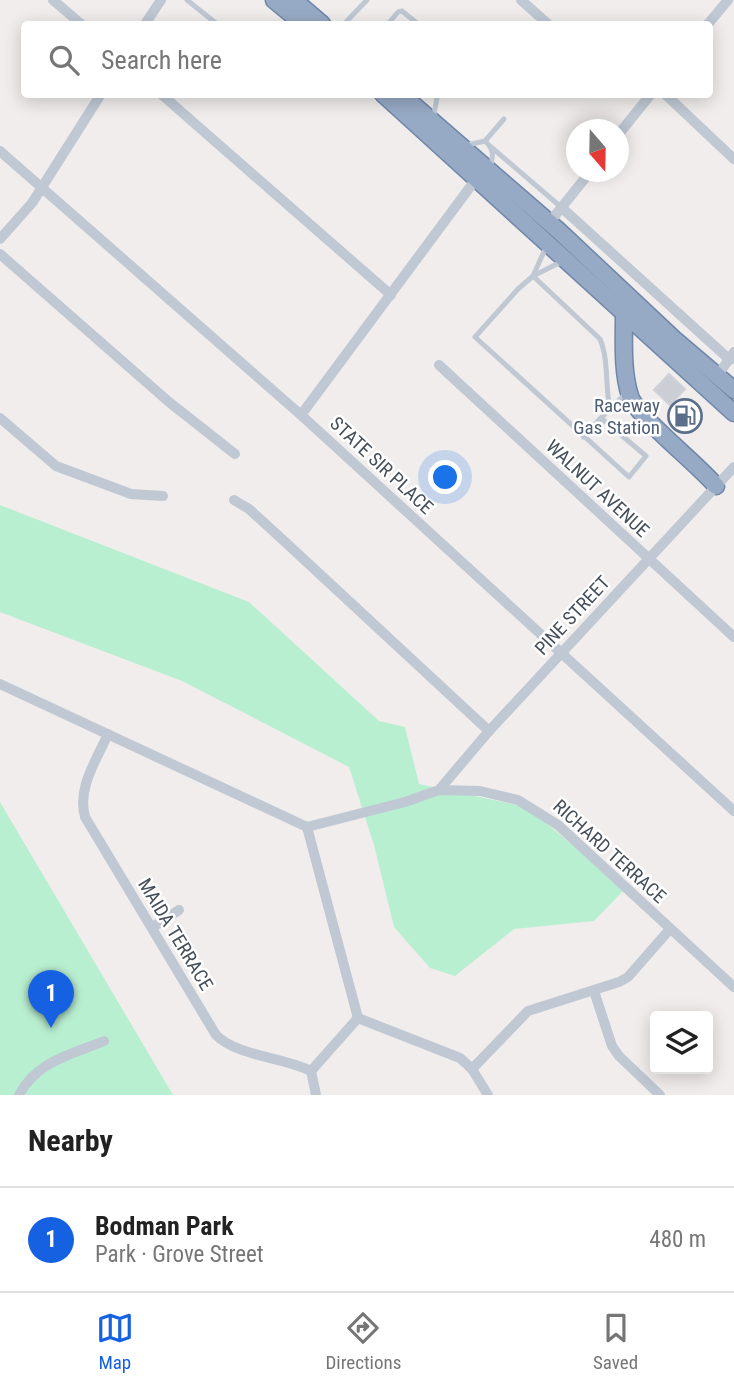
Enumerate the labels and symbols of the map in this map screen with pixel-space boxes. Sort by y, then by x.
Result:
north arrow [566,119,629,182]
place label: Raceway Gas Station [573,394,660,439]
fuel station icon: Raceway Gas Station [666,397,704,435]
street label: STATE SIR PLACE [325,412,438,519]
street label: WALNUT AVENUE [541,435,654,542]
your location [428,460,462,494]
street label: PINE STREET [530,571,615,660]
street label: RICHARD TERRACE [548,795,671,908]
street label: MAIDA TERRACE [133,874,218,994]
pin: 1 [28,970,74,1028]

